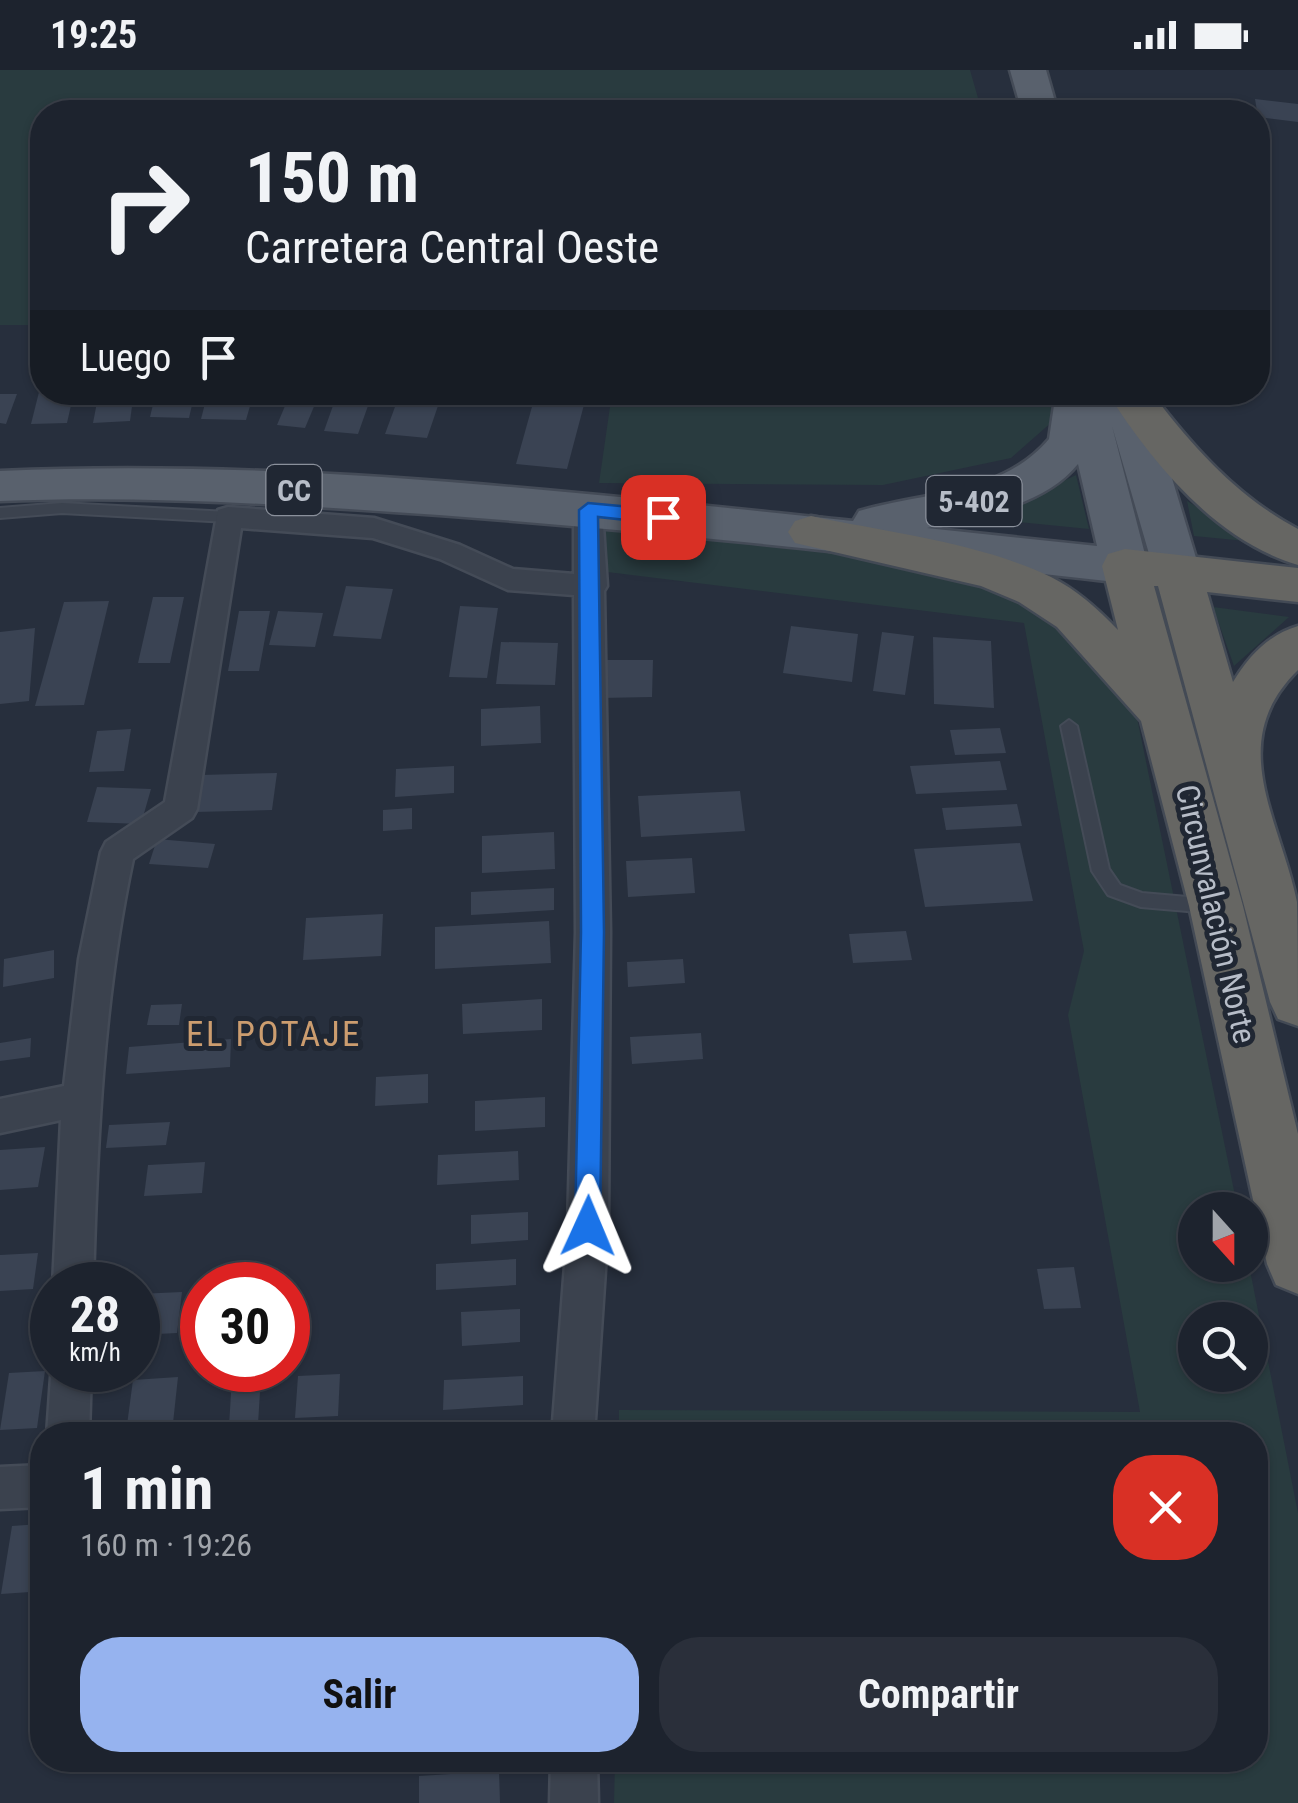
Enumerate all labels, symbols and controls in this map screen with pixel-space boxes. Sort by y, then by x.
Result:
text: 19:25 [50,13,137,57]
text: 150 m [245,137,419,219]
icon: right [80,140,210,270]
text: Carretera Central Oeste [245,221,659,274]
icon: arrive [191,330,246,385]
text: Luego [80,336,171,380]
road number: CC [266,465,322,515]
pin [621,475,706,560]
road number: 5-402 [926,476,1022,526]
icon: arrive [636,490,691,545]
street label: Circunvalación Norte [1168,781,1264,1047]
district label: EL POTAJE [186,1014,362,1055]
position arrow [536,1174,640,1278]
north arrow [1178,1192,1268,1282]
map controls [1178,1192,1268,1392]
speed limit sign: 30 [180,1262,310,1392]
text: 28 [70,1286,120,1344]
button: search [1178,1302,1268,1392]
text: km/h [69,1338,121,1367]
text: 1 min [80,1453,213,1524]
button: close [1113,1455,1218,1560]
text: 160 m · 19:26 [80,1526,252,1564]
button: Salir [80,1637,639,1752]
button: Compartir [659,1637,1218,1752]

